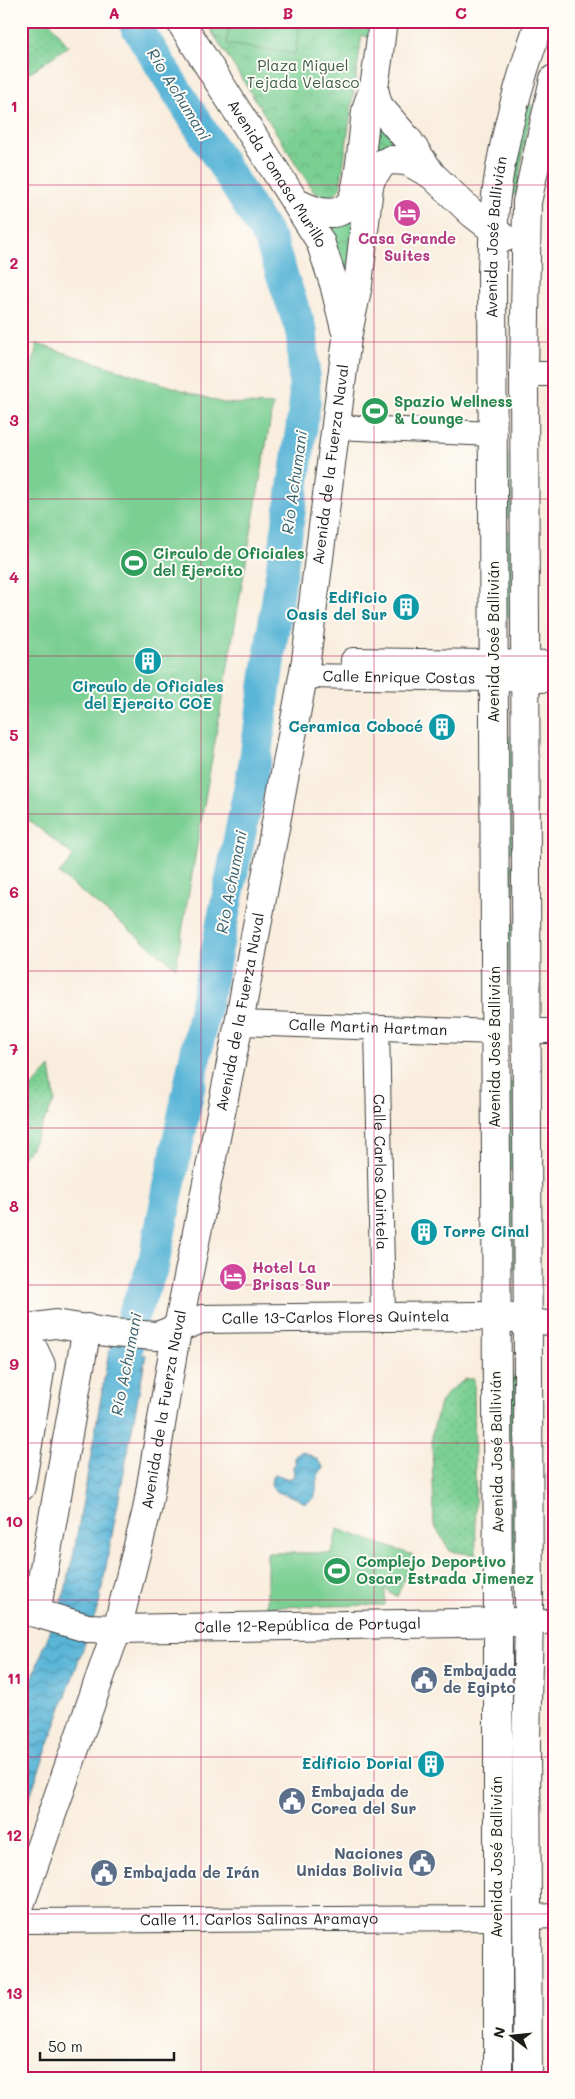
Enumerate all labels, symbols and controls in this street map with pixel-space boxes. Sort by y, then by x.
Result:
text: A [108,2,120,23]
text: B [283,2,293,23]
text: C [455,2,467,23]
water label: Río Achumani [143,44,216,144]
park label: Plaza Miguel Tejada Velasco [247,55,359,92]
text: 1 [10,95,18,116]
street label: Avenida Tomasa Murillo [224,95,332,250]
street label: Avenida José Ballivián [481,154,511,318]
hotel icon: Casa Grande Suites [392,198,422,228]
place label: Casa Grande Suites [358,228,456,265]
text: 2 [10,252,19,273]
street label: Avenida de la Fuerza Naval [307,363,353,566]
place label: Spazio Wellness & Lounge [394,391,513,428]
sports icon: Spazio Wellness & Lounge [360,396,390,426]
text: 3 [9,409,19,430]
water label: Río Achumani [276,429,311,535]
place label: Circulo de Oficiales del Ejercito [153,543,304,580]
sports icon: Circulo de Oficiales del Ejercito [119,548,149,578]
street label: Avenida José Ballivián [483,561,503,723]
text: 4 [9,566,19,587]
place label: Edificio Oasis del Sur [286,587,387,624]
building icon: Edificio Oasis del Sur [391,592,421,622]
building icon: Circulo de Oficiales del Ejercito COE [133,646,163,676]
street label: Calle Enrique Costas [322,665,476,688]
place label: Circulo de Oficiales del Ejercito COE [72,676,224,713]
building icon: Ceramica Cobocé [427,712,457,742]
place label: Ceramica Cobocé [289,716,423,736]
text: 5 [9,724,19,745]
water label: Río Achumani [210,828,251,935]
text: 6 [9,881,19,902]
street label: Avenida de la Fuerza Naval [211,911,268,1113]
street label: Avenida José Ballivián [484,966,504,1128]
street label: Calle Martin Hartman [288,1014,448,1039]
text: 7 [10,1038,19,1059]
street label: Calle Carlos Quintela [369,1094,393,1250]
text: 8 [9,1195,19,1216]
building icon: Torre Cinal [409,1217,439,1247]
place label: Torre Cinal [443,1221,529,1241]
place label: Hotel La Brisas Sur [252,1257,331,1294]
hotel icon: Hotel La Brisas Sur [218,1262,248,1292]
street label: Calle 13-Carlos Flores Quintela [222,1305,450,1328]
street label: Avenida de la Fuerza Naval [136,1308,190,1510]
water label: Río Achumani [105,1310,146,1417]
text: 9 [9,1353,19,1374]
street label: Avenida José Ballivián [485,1371,507,1533]
text: 10 [5,1510,23,1531]
place label: Complejo Deportivo Oscar Estrada Jimenez [356,1551,534,1588]
sports icon: Complejo Deportivo Oscar Estrada Jimenez [322,1556,352,1586]
street label: Calle 12-República de Portugal [194,1613,421,1637]
place label: Embajada de Egipto [443,1660,517,1697]
public building icon: Embajada de Egipto [409,1665,439,1695]
text: 11 [7,1667,21,1688]
building icon: Edificio Dorial [416,1749,446,1779]
place label: Edificio Dorial [302,1753,412,1773]
street label: Avenida José Ballivián [486,1776,506,1938]
place label: Embajada de Corea del Sur [311,1781,416,1818]
public building icon: Embajada de Corea del Sur [277,1786,307,1816]
text: 12 [6,1824,22,1845]
place label: Naciones Unidas Bolivia [296,1843,403,1880]
public building icon: Naciones Unidas Bolivia [407,1848,437,1878]
public building icon: Embajada de Irán [89,1858,119,1888]
place label: Embajada de Irán [123,1862,259,1882]
street label: Calle 11. Carlos Salinas Aramayo [140,1908,378,1929]
text: 13 [6,1982,23,2003]
north arrow [488,2012,538,2062]
text: N [488,2025,510,2040]
scale bar [40,2029,174,2061]
text: 50 m [48,2036,83,2056]

